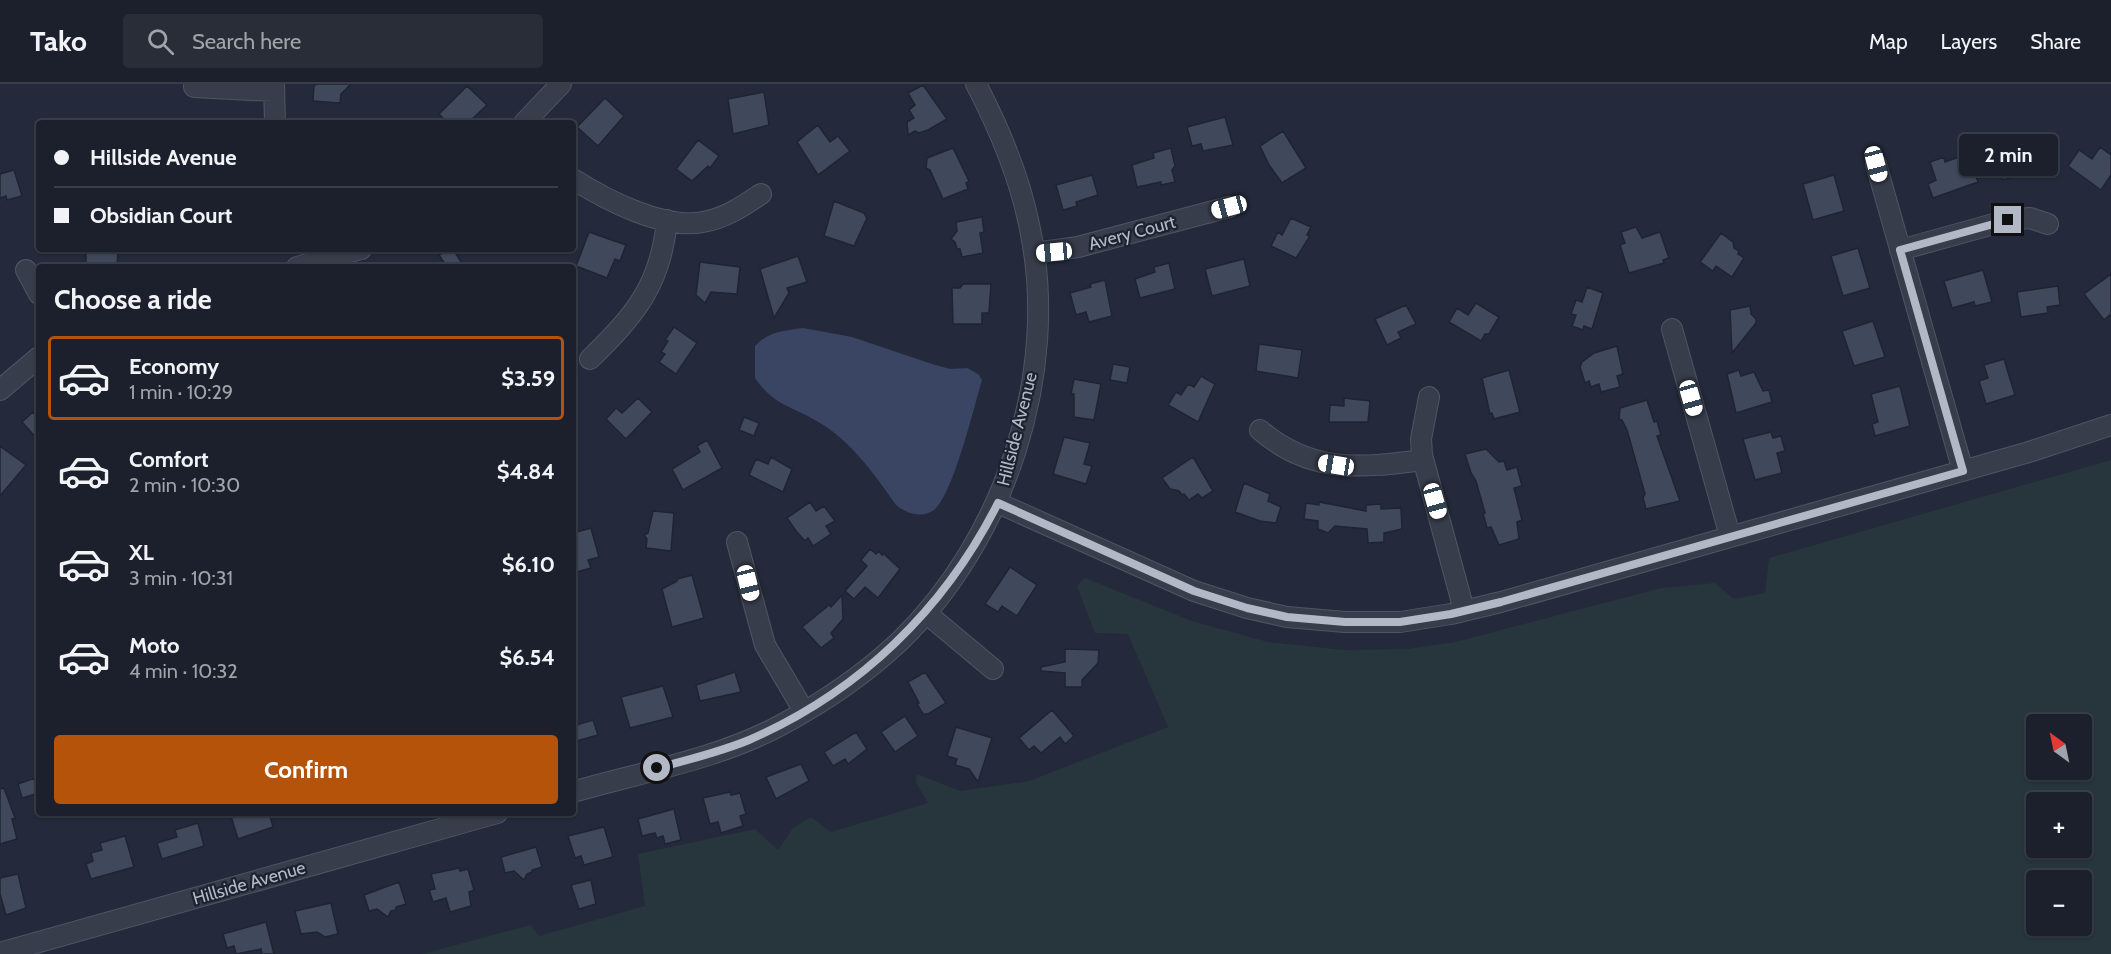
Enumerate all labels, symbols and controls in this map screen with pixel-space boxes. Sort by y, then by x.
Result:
search box [123,14,543,68]
text: Tako [30,24,87,58]
icon: search [144,25,177,58]
text: Search here [192,28,301,55]
text: Map [1869,29,1908,54]
text: Layers [1941,29,1997,54]
text: Share [2030,29,2081,54]
callout: 2 min [1958,133,2058,175]
text: 2 min [1984,143,2033,167]
text: Hillside Avenue [90,144,237,171]
car [1863,144,1889,184]
car [1209,194,1249,220]
text: Obsidian Court [90,202,232,229]
route end [1994,206,2021,233]
street label: Avery Court [1086,211,1178,255]
car [1035,241,1073,263]
text: Choose a ride [54,283,212,316]
icon: car [57,351,111,405]
text: Economy [129,353,219,380]
text: $3.59 [501,365,555,392]
street label: Hillside Avenue [992,370,1042,488]
car [1677,378,1705,418]
text: 1 min · 10:29 [129,380,233,404]
icon: car [57,444,111,498]
text: Comfort [129,446,208,473]
car [1317,453,1355,477]
text: $4.84 [497,458,555,485]
text: 2 min · 10:30 [129,473,240,497]
car [1421,481,1449,521]
icon: car [57,537,111,591]
text: XL [129,539,154,566]
text: $6.10 [502,551,555,578]
car [735,563,761,603]
text: 3 min · 10:31 [129,566,233,590]
icon: car [57,630,111,684]
text: Moto [129,632,180,659]
text: $6.54 [500,644,555,671]
text: 4 min · 10:32 [129,659,238,683]
north arrow [2026,714,2092,780]
map controls [2026,714,2092,936]
button: Confirm [54,735,558,804]
route start [643,754,670,781]
button: + [2026,792,2092,858]
street label: Hillside Avenue [190,856,308,910]
button: − [2026,870,2092,936]

